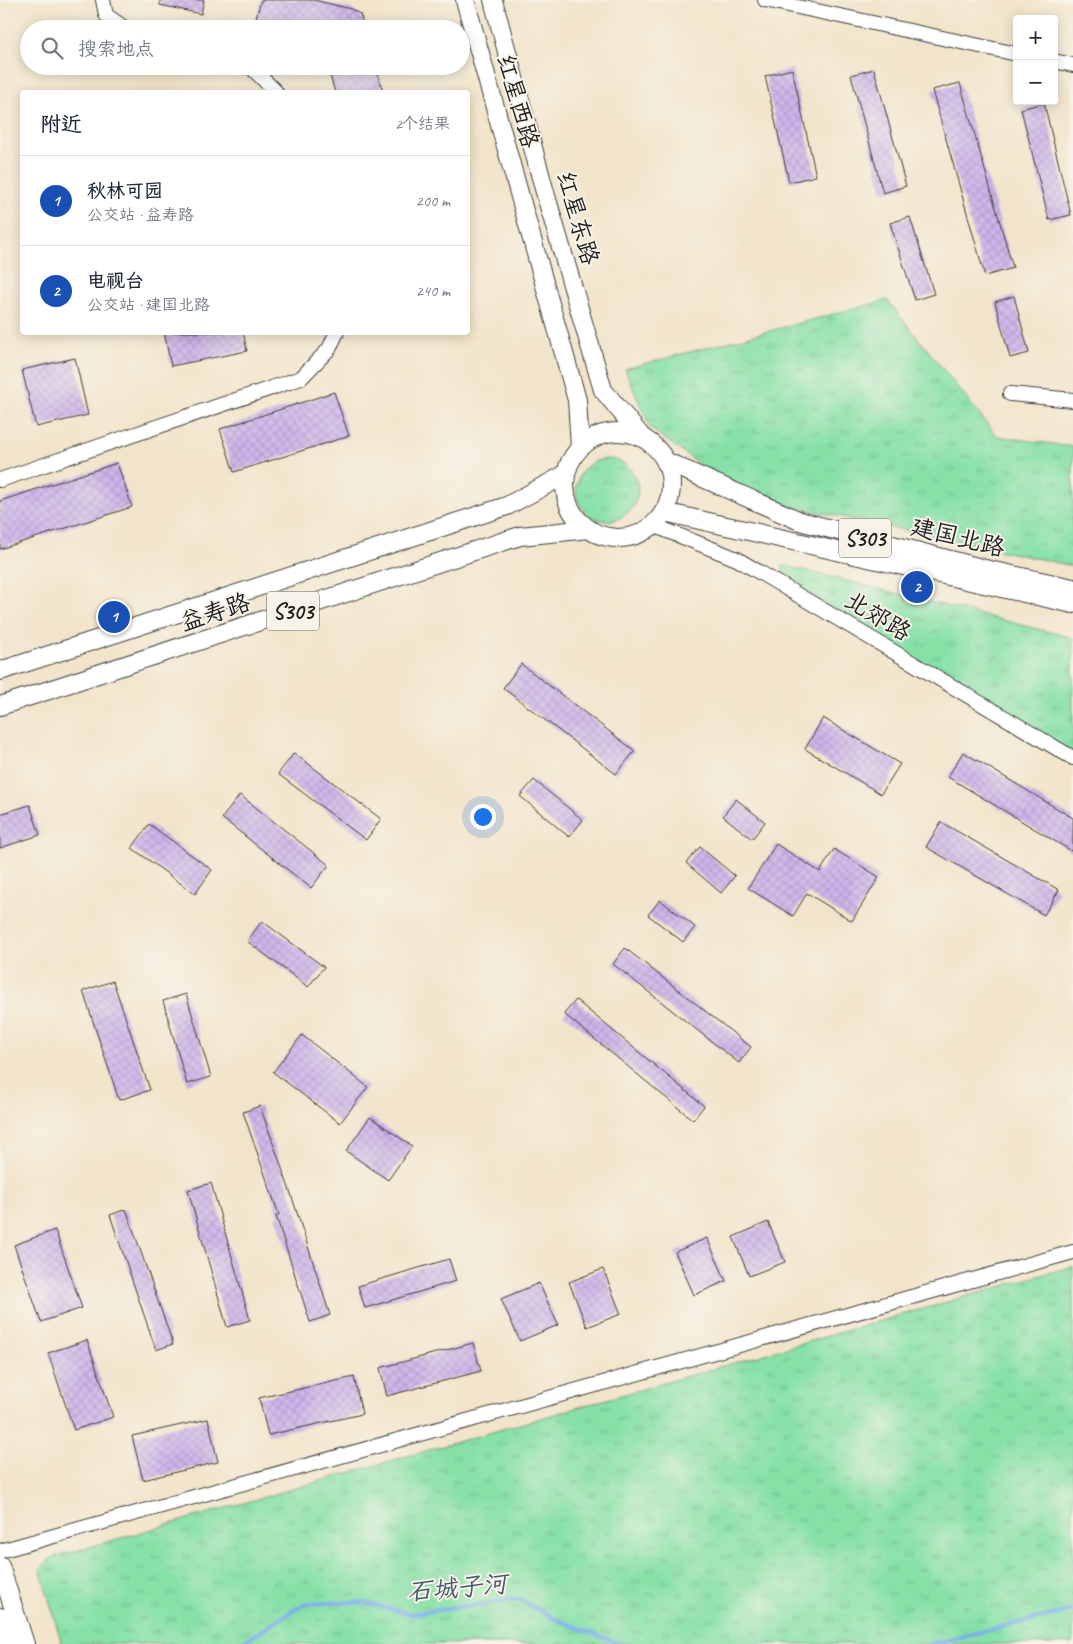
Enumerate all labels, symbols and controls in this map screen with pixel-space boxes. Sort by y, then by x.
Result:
map controls [1013,15,1058,105]
button: + [1013,15,1058,60]
search box [20,20,470,75]
icon: search [38,34,66,62]
text: 搜索地点 [78,37,154,61]
street label: 红星西路 [490,51,546,151]
button: − [1013,60,1058,105]
text: 附近 [40,111,82,137]
text: 2个结果 [395,114,450,134]
street label: 红星东路 [550,168,606,268]
text: 秋林可园 [87,179,163,203]
text: 1 [52,191,60,211]
text: 200 m [416,191,450,211]
text: 公交站 · 益寿路 [87,205,194,225]
text: 电视台 [87,269,144,293]
text: 2 [52,281,60,301]
text: 240 m [416,281,450,301]
text: 公交站 · 建国北路 [87,295,210,315]
street label: 建国北路 [908,511,1008,563]
road number: S303 [839,518,891,558]
pin: 2 [901,568,933,606]
street label: 北郊路 [839,585,917,647]
street label: 益寿路 [176,587,254,637]
road number: S303 [267,592,319,630]
pin: 1 [98,598,130,636]
your location [470,804,496,830]
water label: 石城子河 [406,1567,512,1608]

